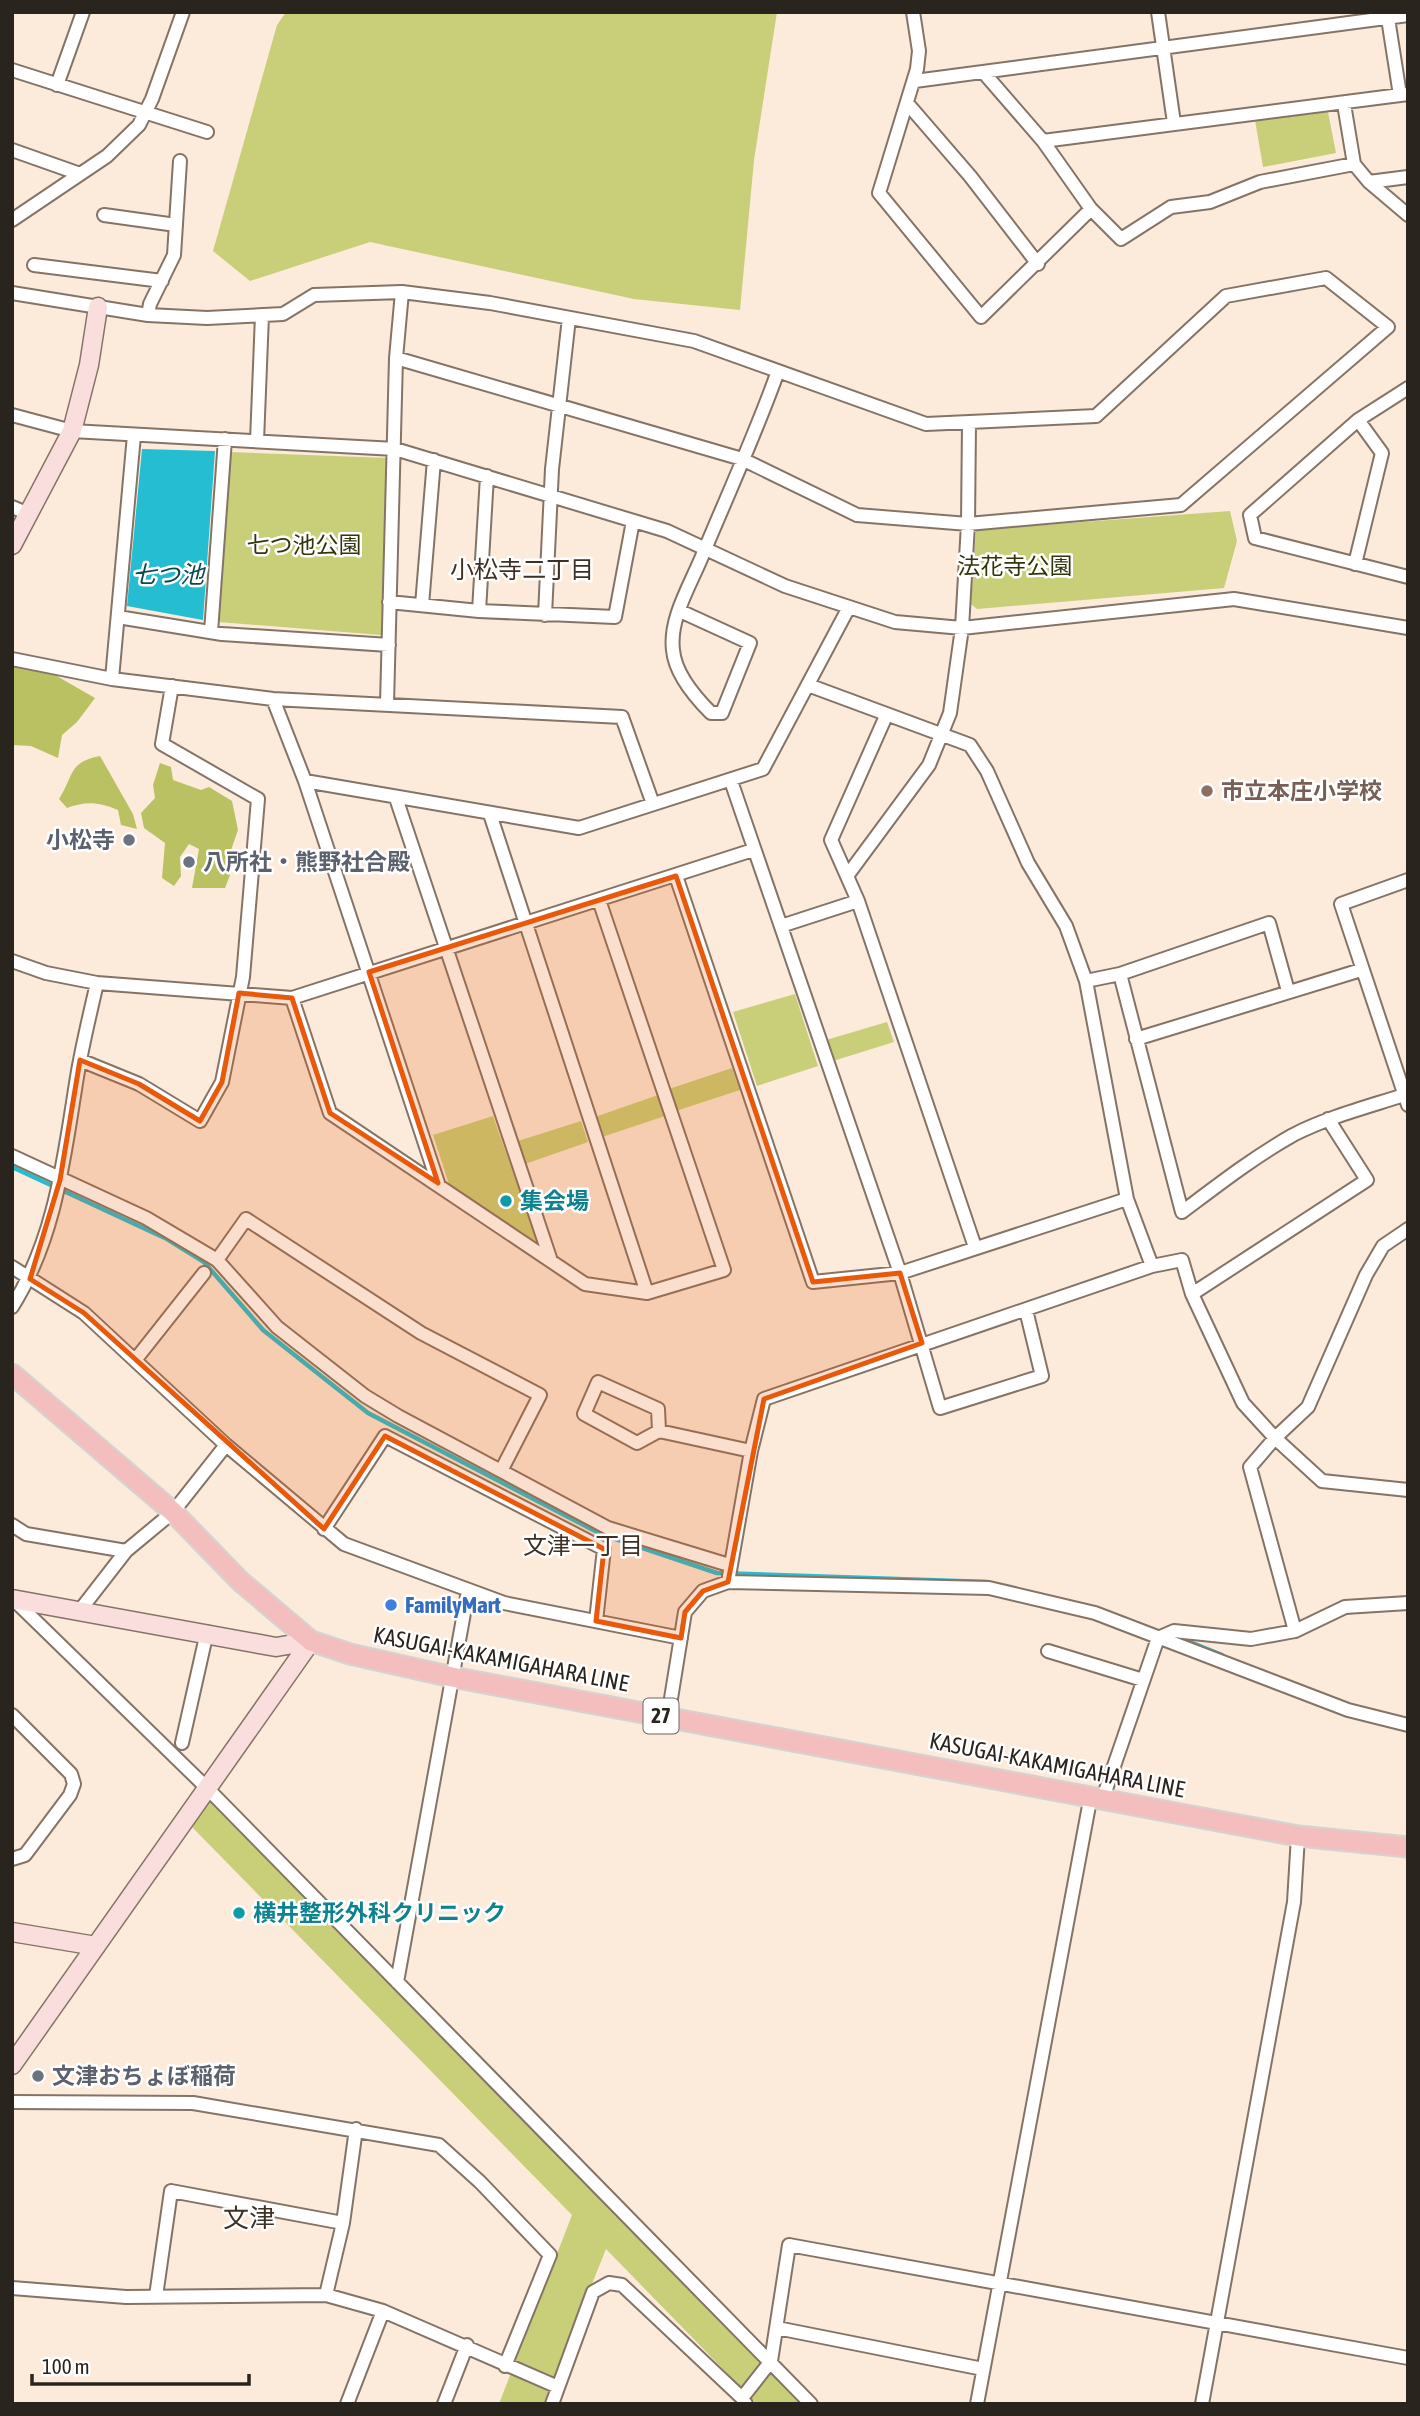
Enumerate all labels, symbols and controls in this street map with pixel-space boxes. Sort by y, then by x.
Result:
park label: 七つ池公園 [247,532,362,558]
park label: 法花寺公園 [958,553,1073,579]
district label: 小松寺二丁目 [450,556,594,583]
water label: 七つ池 [132,561,206,588]
place label: 市立本庄小学校 [1221,778,1382,804]
marker: 市立本庄小学校 [1199,783,1215,799]
place label: 小松寺 [46,827,115,853]
marker: 小松寺 [121,832,137,848]
place label: 八所社・熊野社合殿 [203,849,410,875]
marker: 八所社・熊野社合殿 [181,854,197,870]
place label: 集会場 [520,1188,589,1214]
marker: 集会場 [498,1193,514,1209]
district label: 文津一丁目 [523,1532,643,1559]
place label: FamilyMart [405,1592,501,1618]
marker: FamilyMart [383,1597,399,1613]
street label: KASUGAI-KAKAMIGAHARA LINE [371,1621,631,1697]
road number: 27 [644,1698,678,1734]
street label: KASUGAI-KAKAMIGAHARA LINE [927,1727,1187,1803]
place label: 横井整形外科クリニック [253,1900,506,1926]
marker: 横井整形外科クリニック [231,1905,247,1921]
place label: 文津おちょぼ稲荷 [52,2063,236,2089]
marker: 文津おちょぼ稲荷 [30,2068,46,2084]
district label: 文津 [223,2203,275,2233]
scale bar [32,2342,248,2386]
text: 100 m [42,2354,90,2378]

